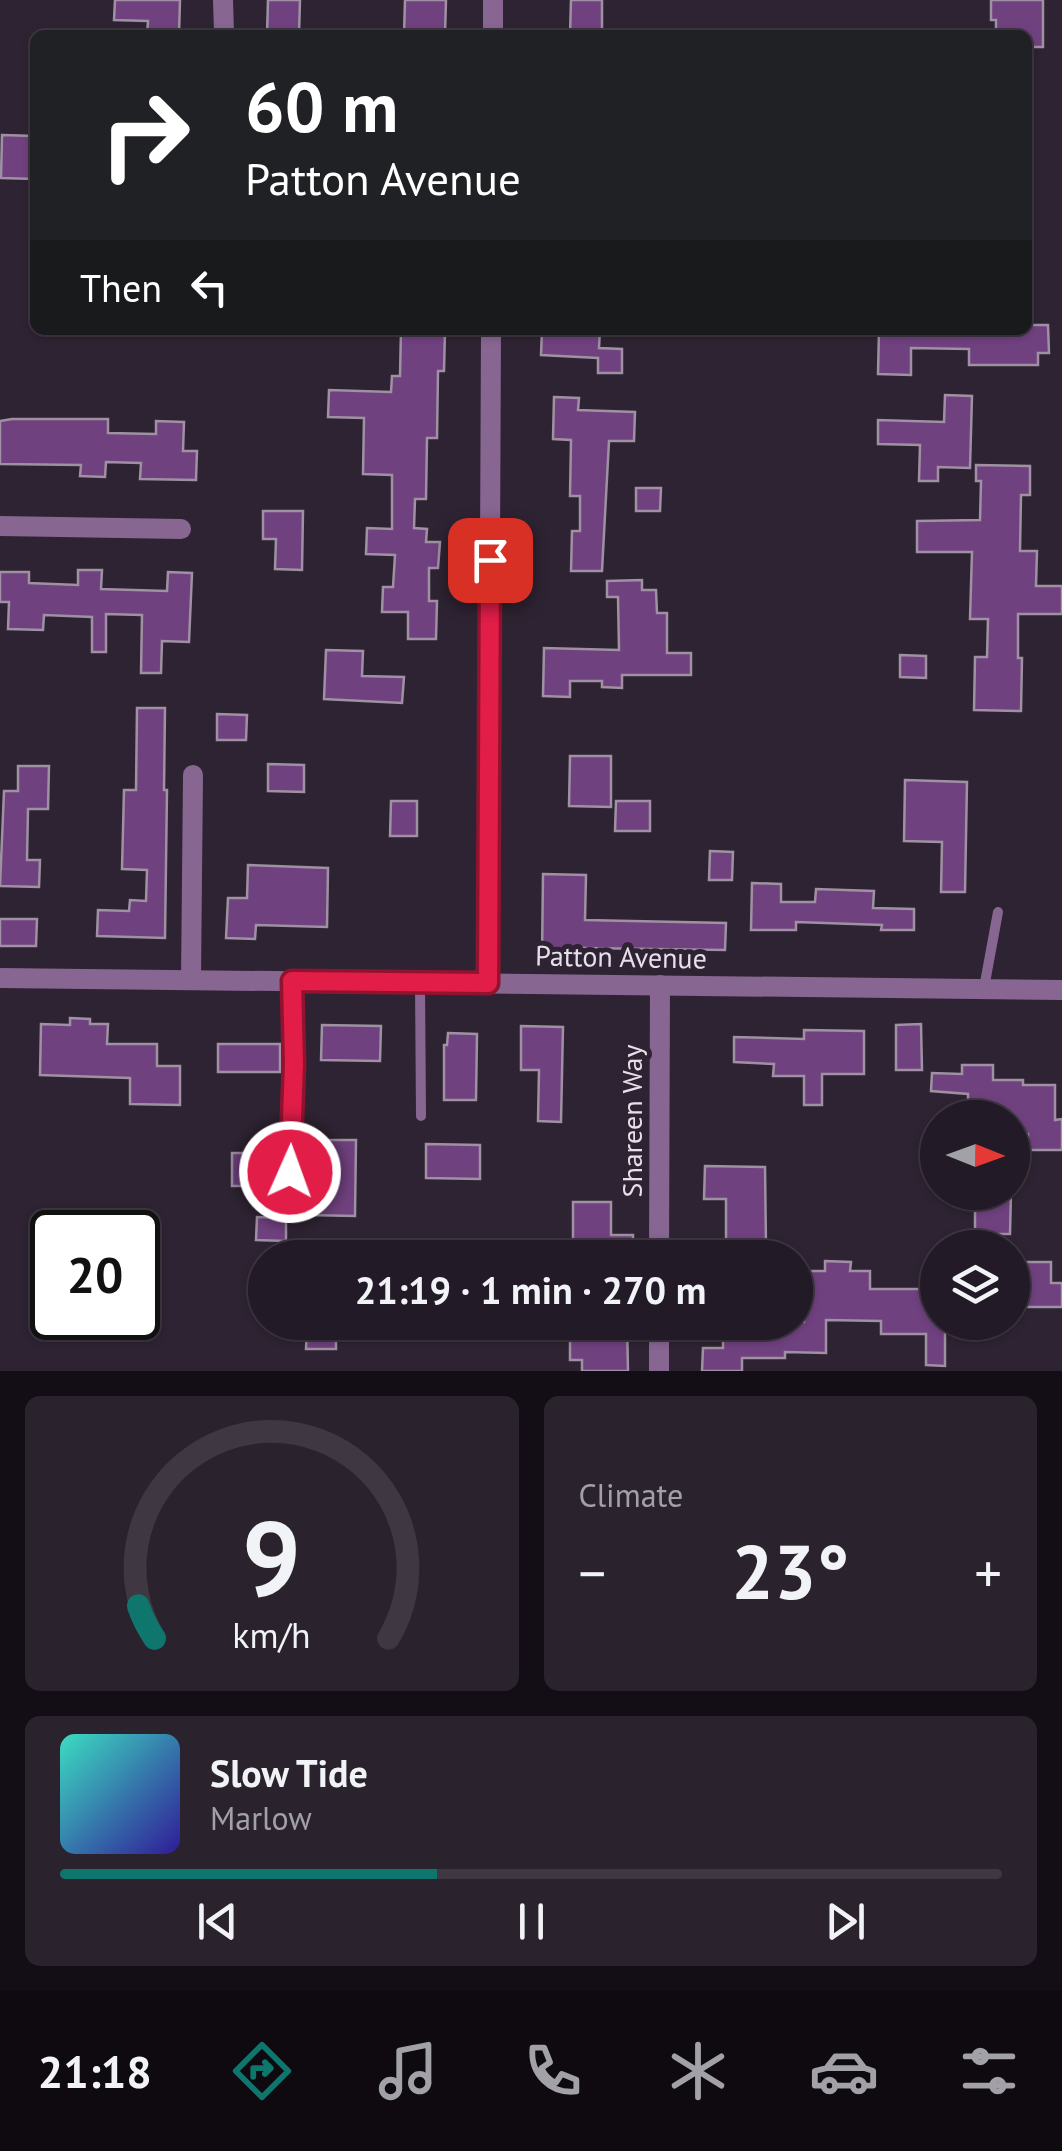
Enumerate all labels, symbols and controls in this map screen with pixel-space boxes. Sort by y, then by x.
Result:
text: 60 m [245,61,398,151]
icon: right [80,70,210,200]
text: Patton Avenue [245,149,521,207]
icon: left [182,260,237,315]
text: Then [80,263,162,312]
pin [448,518,533,603]
icon: arrive [463,533,518,588]
street label: Patton Avenue [535,937,707,976]
street label: Shareen Way [613,1045,650,1197]
north arrow [920,1100,1030,1210]
map controls [920,1100,1030,1340]
position arrow [238,1120,342,1224]
speed limit sign: 20 [30,1210,160,1340]
button: layers [920,1230,1030,1340]
text: 21:19 · 1 min · 270 m [355,1265,706,1314]
text: Climate [579,1474,683,1516]
text: 9 [242,1490,301,1625]
text: 23° [731,1523,849,1620]
text: − [579,1537,606,1608]
text: + [974,1537,1002,1608]
text: km/h [233,1612,311,1658]
text: Slow Tide [210,1748,368,1797]
text: Marlow [210,1797,312,1839]
icon: previous [190,1894,245,1949]
icon: pause [504,1894,559,1949]
icon: next [818,1894,873,1949]
icon: directions [227,2036,297,2106]
icon: music [373,2036,443,2106]
icon: phone [518,2036,588,2106]
icon: climate [663,2036,733,2106]
icon: car [809,2036,879,2106]
icon: filters [954,2036,1024,2106]
text: 21:18 [38,2042,152,2100]

